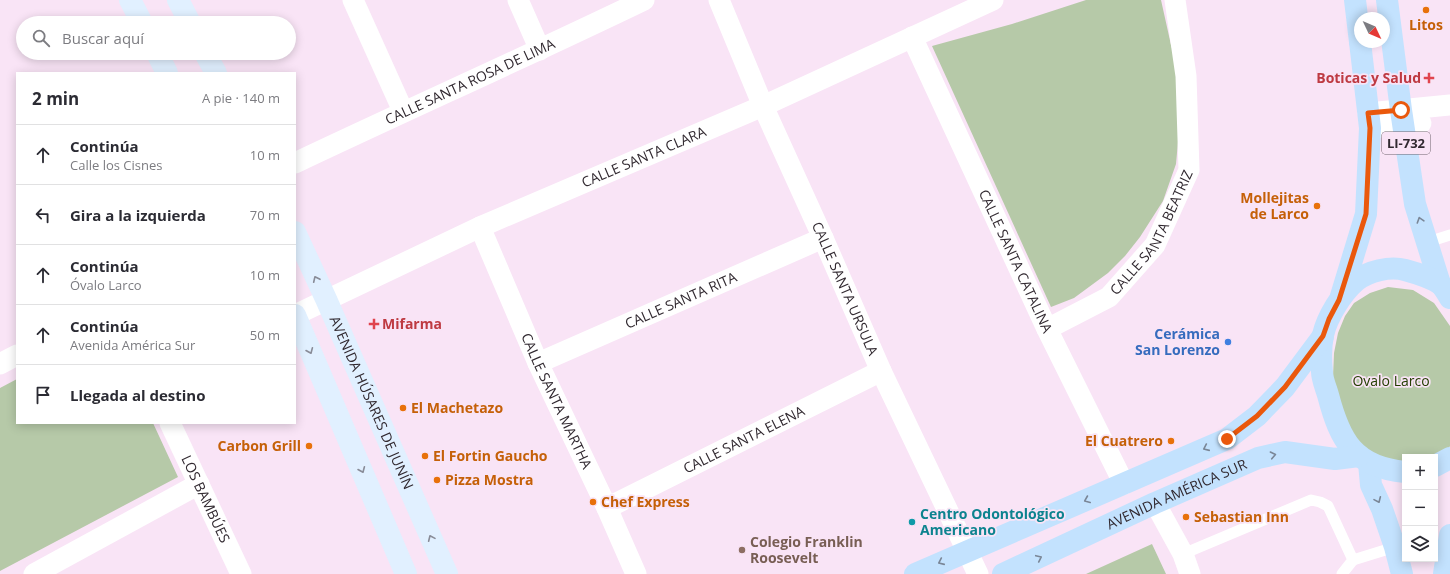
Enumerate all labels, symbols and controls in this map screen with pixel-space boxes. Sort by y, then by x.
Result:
marker: Litos [1421,5,1431,15]
north arrow [1354,12,1390,48]
place label: Litos [1409,15,1443,34]
search box [16,16,296,60]
icon: search [30,27,52,49]
text: Buscar aquí [62,28,144,48]
street label: CALLE SANTA ROSA DE LIMA [382,34,558,129]
place label: Boticas y Salud [1316,68,1421,87]
marker: Boticas y Salud [1424,73,1434,83]
text: 2 min [32,87,79,110]
text: A pie · 140 m [202,89,280,107]
route start [1392,101,1410,119]
street label: CALLE SANTA CLARA [578,121,709,191]
road number: LI-732 [1382,132,1430,154]
text: Continúa [70,136,139,156]
icon: ahead [32,144,54,166]
text: 10 m [250,146,280,164]
text: Calle los Cisnes [70,156,162,174]
street label: CALLE SANTA BEATRIZ [1105,167,1197,299]
street label: CALLE SANTA CATALINA [975,186,1058,336]
place label: Mollejitas de Larco [1240,188,1309,223]
marker: Mollejitas de Larco [1312,201,1322,211]
icon: left [32,204,54,226]
text: Gira a la izquierda [70,205,206,225]
text: 70 m [250,206,280,224]
one-way arrow [1416,216,1425,223]
street label: CALLE SANTA URSULA [808,219,883,358]
text: Continúa [70,256,139,276]
icon: ahead [32,264,54,286]
text: 10 m [250,266,280,284]
street label: CALLE SANTA RITA [622,267,740,333]
one-way arrow [313,275,321,283]
text: Óvalo Larco [70,276,142,294]
street label: AVENIDA HÚSARES DE JUNÍN [326,313,419,492]
place label: Mifarma [382,314,442,333]
text: Continúa [70,316,139,336]
marker: Mifarma [369,319,379,329]
icon: ahead [32,324,54,346]
place label: Cerámica San Lorenzo [1135,324,1220,359]
text: 50 m [250,326,280,344]
street label: CALLE SANTA MARTHA [517,330,597,472]
text: Avenida América Sur [70,336,195,354]
marker: Cerámica San Lorenzo [1223,337,1233,347]
one-way arrow [306,347,314,354]
park label: Ovalo Larco [1352,371,1430,390]
icon: arrive [32,384,54,406]
text: Llegada al destino [70,385,205,405]
place label: El Machetazo [411,398,503,417]
street label: CALLE SANTA ELENA [680,401,808,477]
marker: El Machetazo [398,403,408,413]
route end [1218,430,1236,448]
place label: El Cuatrero [1085,431,1163,450]
place label: Carbon Grill [218,436,301,455]
marker: El Cuatrero [1166,436,1176,446]
marker: Carbon Grill [304,441,314,451]
one-way arrow [1202,443,1210,451]
place label: El Fortin Gaucho [433,446,548,465]
marker: El Fortin Gaucho [420,451,430,461]
one-way arrow [1270,451,1276,459]
street label: LOS BAMBÚES [177,452,235,546]
street label: AVENIDA AMÉRICA SUR [1103,454,1250,533]
map controls [1402,454,1438,562]
button: + [1402,454,1438,490]
one-way arrow [357,466,365,473]
place label: Pizza Mostra [445,470,534,489]
marker: Pizza Mostra [432,475,442,485]
button: − [1402,490,1438,526]
place label: Chef Express [601,492,690,511]
one-way arrow [1083,495,1091,503]
one-way arrow [1373,496,1381,503]
marker: Chef Express [588,497,598,507]
place label: Centro Odontológico Americano [920,504,1065,539]
place label: Sebastian Inn [1194,507,1289,526]
marker: Sebastian Inn [1181,512,1191,522]
marker: Centro Odontológico Americano [907,517,917,527]
button: layers [1402,526,1438,562]
place label: Colegio Franklin Roosevelt [750,532,863,567]
one-way arrow [428,535,436,543]
marker: Colegio Franklin Roosevelt [737,545,747,555]
one-way arrow [1034,555,1042,563]
one-way arrow [938,557,946,565]

